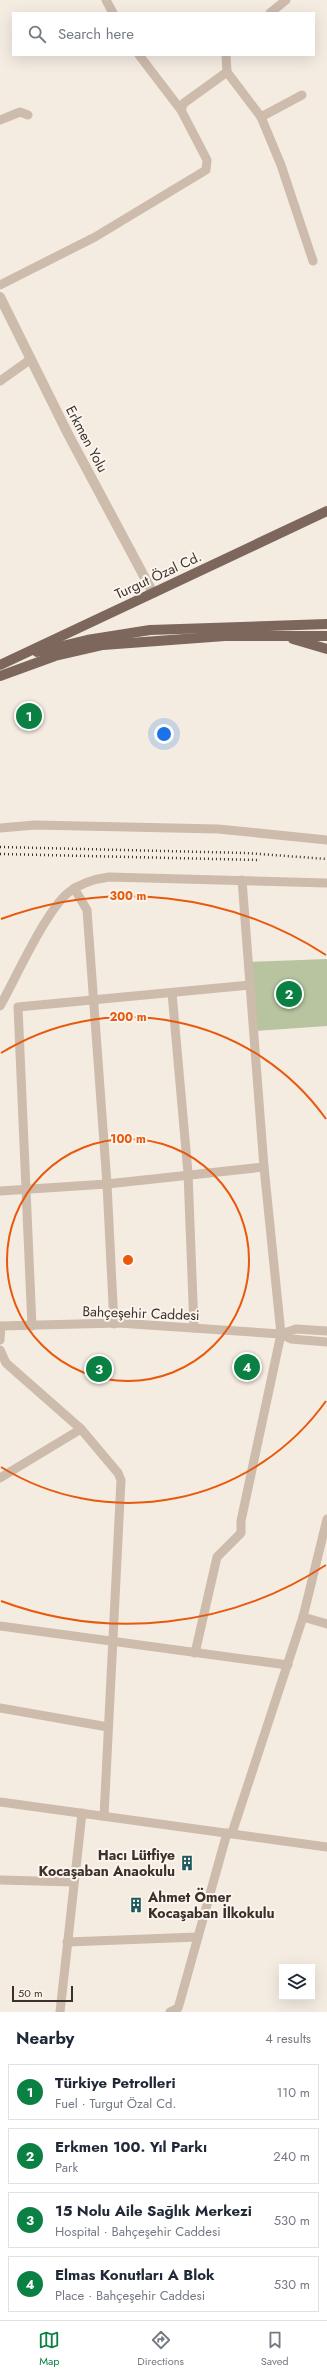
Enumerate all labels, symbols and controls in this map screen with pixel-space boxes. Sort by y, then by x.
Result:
search box [12,12,315,56]
icon: search [26,23,48,45]
text: Search here [58,23,134,45]
street label: Erkmen Yolu [61,402,113,476]
street label: Turgut Özal Cd. [111,546,205,604]
pin: 1 [16,701,42,731]
your location [154,724,174,744]
text: 300 m [110,887,147,905]
pin: 2 [276,979,302,1009]
text: 200 m [109,1008,147,1026]
text: 100 m [110,1130,146,1148]
centre of rings [121,1253,135,1267]
street label: Bahçeşehir Caddesi [82,1301,200,1325]
pin: 4 [234,1352,260,1382]
pin: 3 [86,1354,112,1384]
place label: Hacı Lütfiye Kocaşaban Anaokulu [39,1845,175,1881]
building icon: Hacı Lütfiye Kocaşaban Anaokulu [178,1854,196,1872]
place label: Ahmet Ömer Kocaşaban İlkokulu [147,1887,275,1923]
building icon: Ahmet Ömer Kocaşaban İlkokulu [127,1896,145,1914]
map controls [279,1964,315,2000]
button: layers [279,1964,315,2000]
scale bar [12,1984,73,2003]
text: 50 m [18,1985,43,2001]
text: Nearby [16,2026,74,2050]
text: 4 results [265,2029,311,2048]
text: Türkiye Petrolleri [55,2072,176,2094]
text: 1 [27,2083,33,2102]
text: 110 m [276,2083,310,2102]
text: Fuel · Turgut Özal Cd. [55,2094,176,2113]
text: Erkmen 100. Yıl Parkı [55,2136,207,2158]
text: 2 [26,2147,34,2166]
text: 240 m [273,2147,310,2166]
text: Park [55,2158,78,2177]
text: 15 Nolu Aile Sağlık Merkezi [55,2200,252,2222]
text: 3 [26,2211,34,2230]
text: 530 m [274,2211,310,2230]
text: Hospital · Bahçeşehir Caddesi [55,2222,221,2241]
text: Elmas Konutları A Blok [55,2264,215,2286]
text: 4 [25,2275,35,2294]
text: 530 m [274,2275,310,2294]
text: Place · Bahçeşehir Caddesi [55,2286,205,2305]
tab: Map [38,2329,60,2369]
tab: Directions [137,2329,184,2369]
tab: Saved [261,2329,289,2369]

